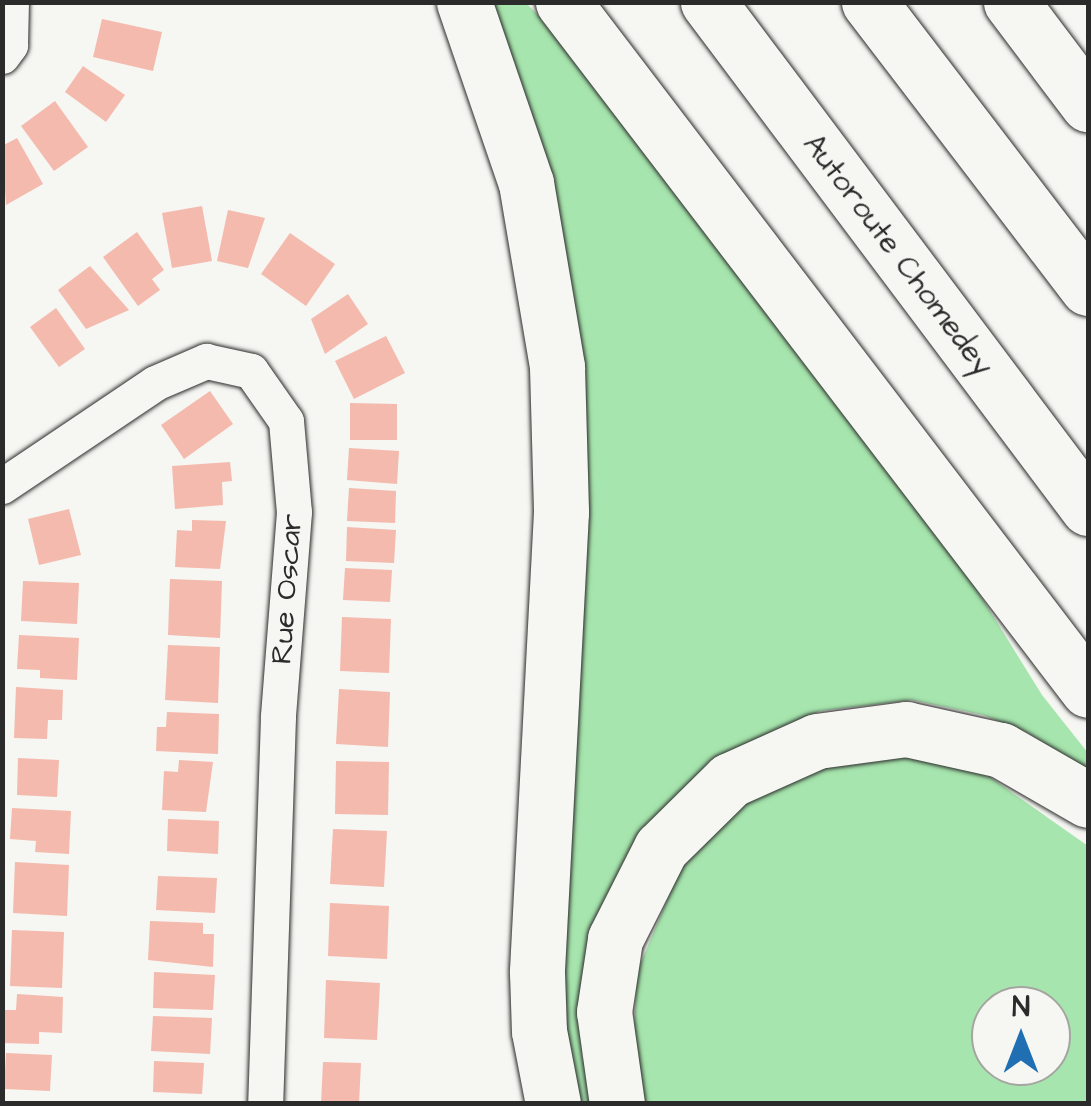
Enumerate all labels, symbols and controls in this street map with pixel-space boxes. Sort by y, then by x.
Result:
street label: Autoroute Chomedey [795,127,1001,383]
street label: Rue Oscar [264,513,310,665]
north arrow [971,986,1071,1086]
text: N [1012,988,1030,1027]

